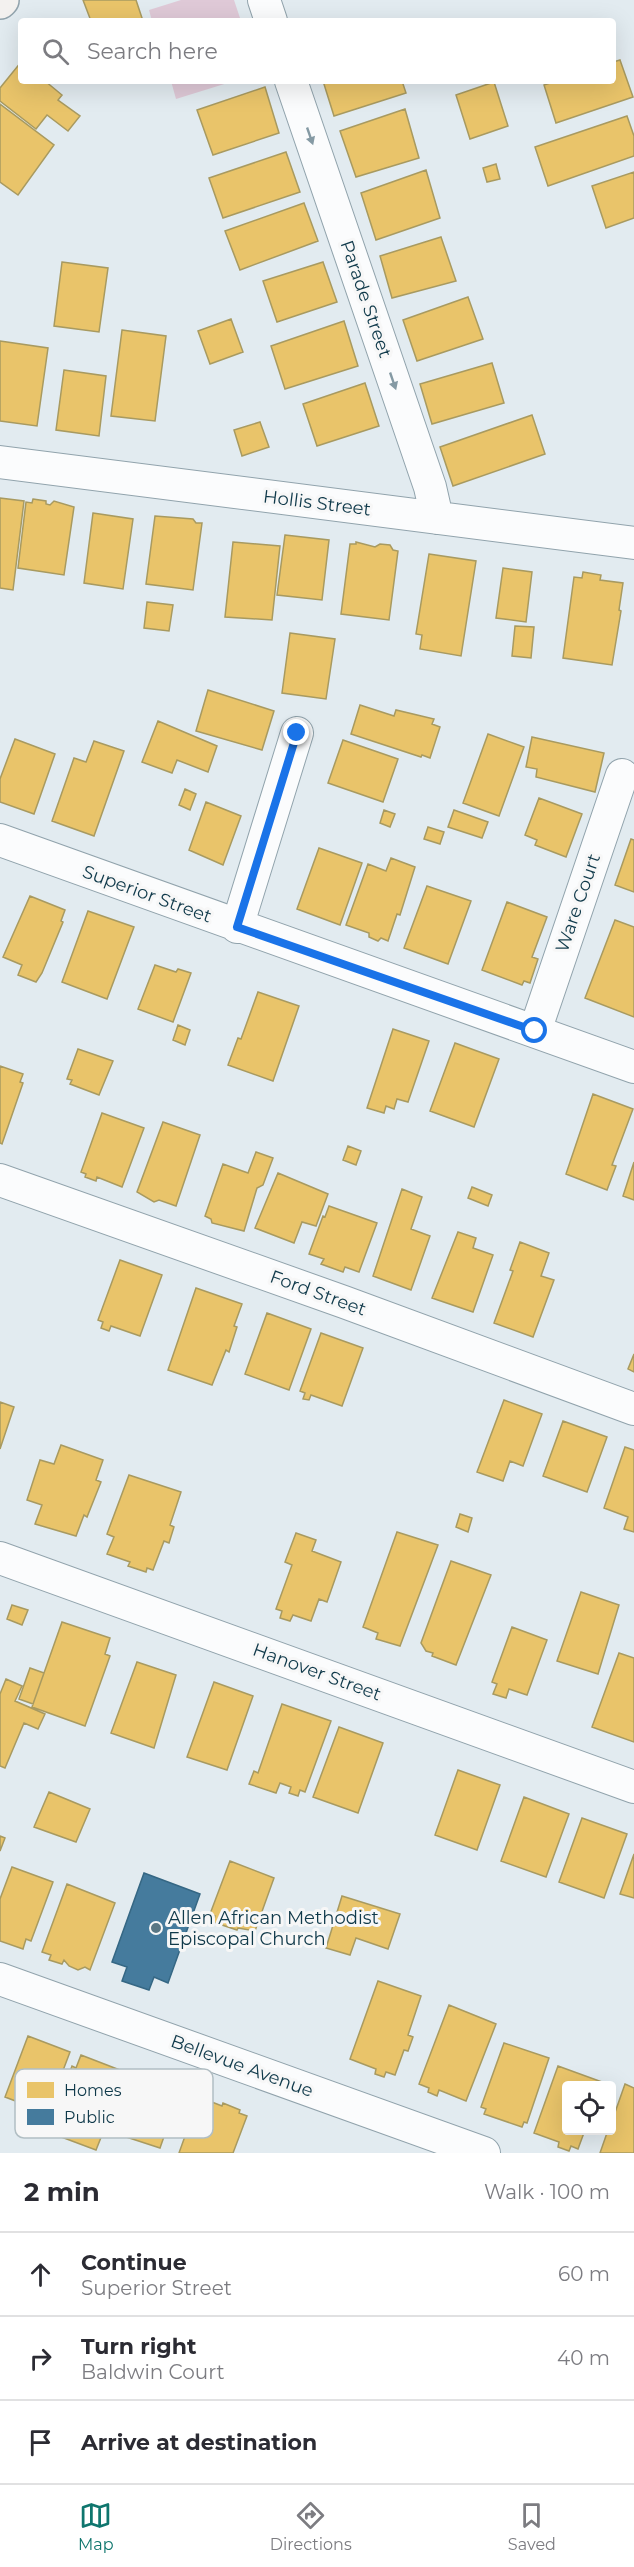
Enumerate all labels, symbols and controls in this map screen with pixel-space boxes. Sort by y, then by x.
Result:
search box [18,18,616,84]
icon: search [39,35,72,68]
text: Search here [87,38,218,65]
one-way arrow [306,127,315,145]
street label: Parade Street [336,237,396,361]
one-way arrow [389,372,399,390]
street label: Hollis Street [262,485,372,521]
route end [283,719,309,745]
street label: Ware Court [551,851,605,955]
street label: Superior Street [79,860,215,928]
route start [521,1017,547,1043]
street label: Ford Street [267,1265,369,1321]
street label: Hanover Street [250,1639,384,1705]
place label: Allen African Methodist Episcopal Church [168,1907,379,1950]
marker: Allen African Methodist Episcopal Church [149,1921,163,1935]
street label: Bellevue Avenue [168,2030,316,2102]
legend [15,2069,213,2138]
text: Homes [64,2081,122,2100]
map controls [562,2081,616,2135]
button: locate [562,2081,616,2135]
text: Public [64,2108,115,2127]
text: 2 min [24,2176,100,2208]
text: Walk · 100 m [484,2180,610,2204]
text: Continue [81,2249,187,2276]
icon: ahead [24,2258,57,2291]
text: 60 m [558,2262,610,2286]
text: Superior Street [81,2276,232,2300]
text: Turn right [81,2333,196,2360]
icon: right [24,2342,57,2375]
text: 40 m [557,2346,610,2370]
text: Baldwin Court [81,2360,225,2384]
icon: arrive [24,2426,57,2459]
text: Arrive at destination [81,2429,317,2456]
tab: Map [78,2499,114,2554]
tab: Directions [270,2499,352,2554]
tab: Saved [508,2499,556,2554]

